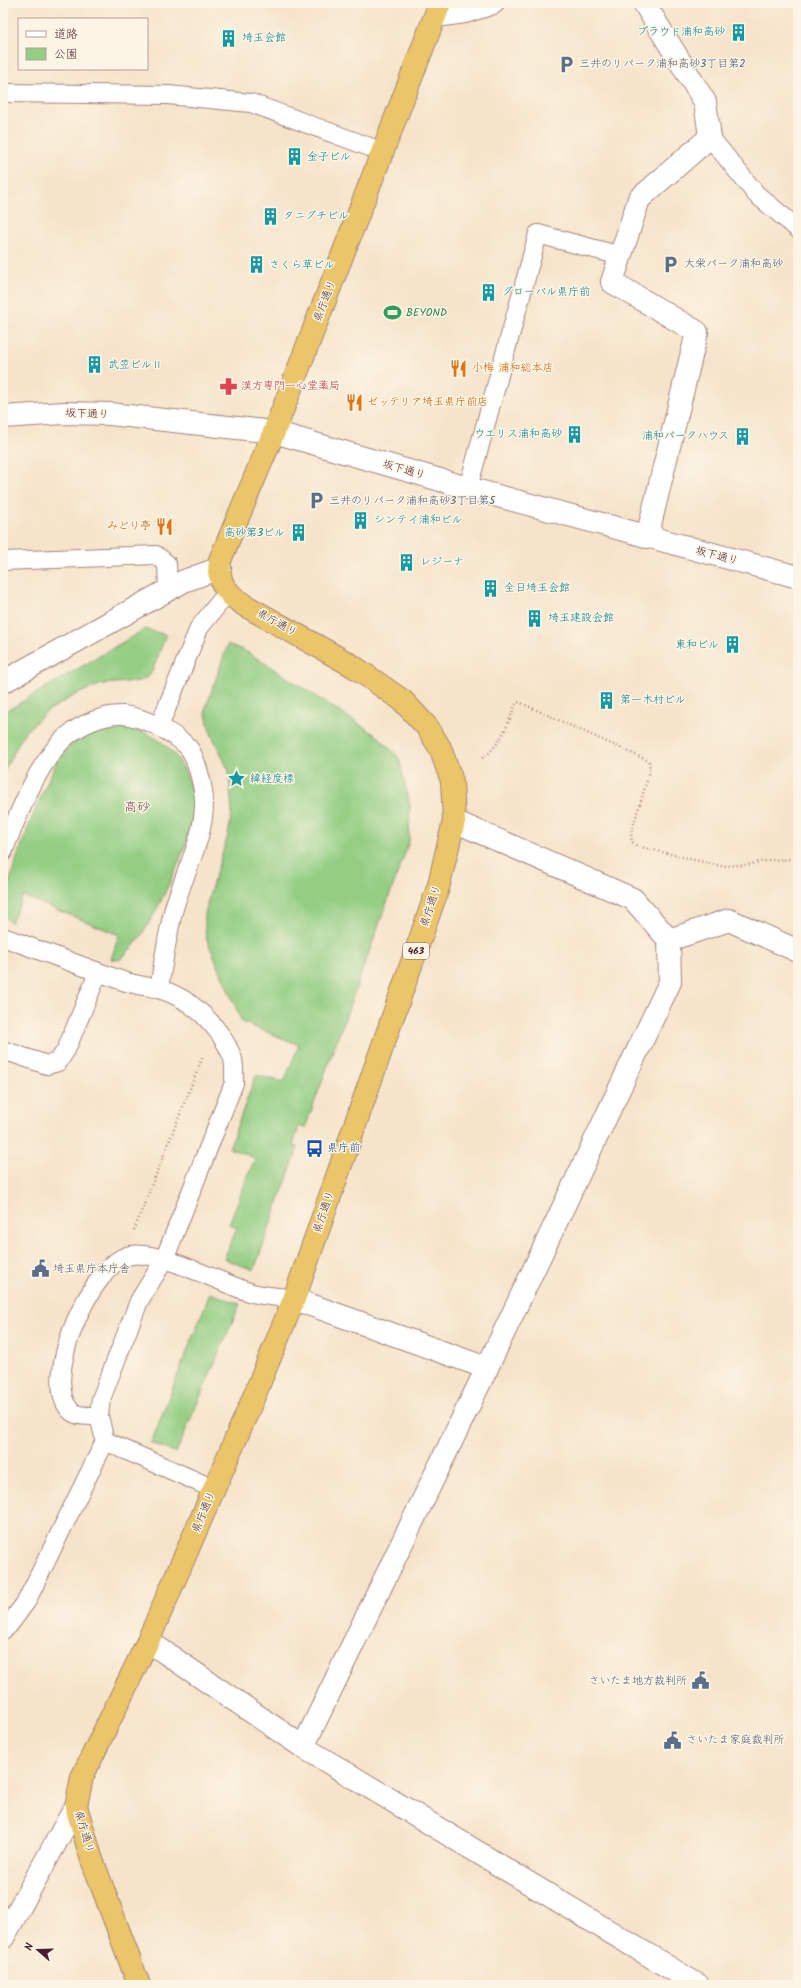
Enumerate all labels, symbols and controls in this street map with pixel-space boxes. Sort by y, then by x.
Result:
legend [18,18,148,70]
building icon: プラウド浦和高砂 [728,22,748,42]
place label: プラウド浦和高砂 [637,23,725,41]
text: 道路 [54,25,78,44]
building icon: 埼玉会館 [219,28,239,48]
place label: 埼玉会館 [242,29,286,47]
text: 公園 [54,45,78,64]
parking icon: 三井のリパーク浦和高砂3丁目第2 [556,54,576,74]
place label: 三井のリパーク浦和高砂3丁目第2 [579,55,746,73]
building icon: 金子ビル [284,147,304,167]
place label: 金子ビル [307,148,351,166]
building icon: タニグチビル [260,206,280,226]
place label: タニグチビル [283,207,349,225]
parking icon: 大栄パーク浦和高砂 [661,254,681,274]
building icon: さくら草ビル [246,255,266,275]
place label: 大栄パーク浦和高砂 [684,255,783,273]
place label: さくら草ビル [269,256,335,274]
street label: 県庁通り [309,277,341,325]
building icon: グローバル県庁前 [479,282,499,302]
place label: グローバル県庁前 [502,283,590,301]
sports icon: BEYOND [383,303,403,323]
place label: BEYOND [406,304,447,322]
building icon: 武笠ビルⅡ [85,355,105,375]
place label: 武笠ビルⅡ [108,356,163,374]
restaurant icon: 小梅 浦和総本店 [449,358,469,378]
place label: 小梅 浦和総本店 [472,359,553,377]
pharmacy icon: 漢方専門一心堂薬局 [218,376,238,396]
place label: 漢方専門一心堂薬局 [241,377,340,395]
restaurant icon: ゼッテリア埼玉県庁前店 [344,392,364,412]
place label: ゼッテリア埼玉県庁前店 [367,393,488,411]
street label: 坂下通り [65,404,109,424]
building icon: ウエリス浦和高砂 [565,424,585,444]
place label: ウエリス浦和高砂 [474,425,562,443]
building icon: 浦和パークハウス [732,426,752,446]
place label: 浦和パークハウス [642,427,729,445]
street label: 坂下通り [380,455,428,485]
parking icon: 三井のリパーク浦和高砂3丁目第5 [306,491,326,511]
place label: 三井のリパーク浦和高砂3丁目第5 [329,492,496,510]
building icon: シンテイ浦和ビル [351,510,371,530]
place label: シンテイ浦和ビル [374,511,462,529]
restaurant icon: みどり亭 [154,516,174,536]
place label: みどり亭 [107,517,151,535]
building icon: 高砂第3ビル [288,523,308,543]
place label: 高砂第3ビル [224,524,285,542]
street label: 坂下通り [693,542,741,570]
building icon: レジーナ [397,552,417,572]
place label: レジーナ [420,553,464,571]
building icon: 全日埼玉会館 [481,578,501,598]
place label: 全日埼玉会館 [504,579,570,597]
street label: 県庁通り [253,604,301,642]
building icon: 埼玉建設会館 [525,608,545,628]
place label: 埼玉建設会館 [548,609,614,627]
building icon: 東和ビル [722,635,742,655]
place label: 東和ビル [675,636,719,654]
building icon: 第一木村ビル [597,690,617,710]
place label: 第一木村ビル [620,691,686,709]
place icon: 緯経度標 [227,769,247,789]
place label: 緯経度標 [250,770,294,788]
district label: 高砂 [124,797,150,818]
street label: 県庁通り [416,882,446,930]
road number: 463 [403,943,429,959]
bus stop icon: 県庁前 [304,1138,324,1158]
place label: 県庁前 [327,1139,360,1157]
street label: 県庁通り [308,1188,340,1236]
public building icon: 埼玉県庁本庁舎 [30,1259,50,1279]
place label: 埼玉県庁本庁舎 [53,1260,130,1278]
street label: 県庁通り [187,1488,221,1536]
public building icon: さいたま地方裁判所 [690,1671,710,1691]
place label: さいたま地方裁判所 [588,1672,687,1690]
public building icon: さいたま家庭裁判所 [663,1730,683,1750]
place label: さいたま家庭裁判所 [686,1731,785,1749]
street label: 県庁通り [69,1808,99,1856]
north arrow [18,1930,58,1970]
text: N [20,1941,39,1953]

